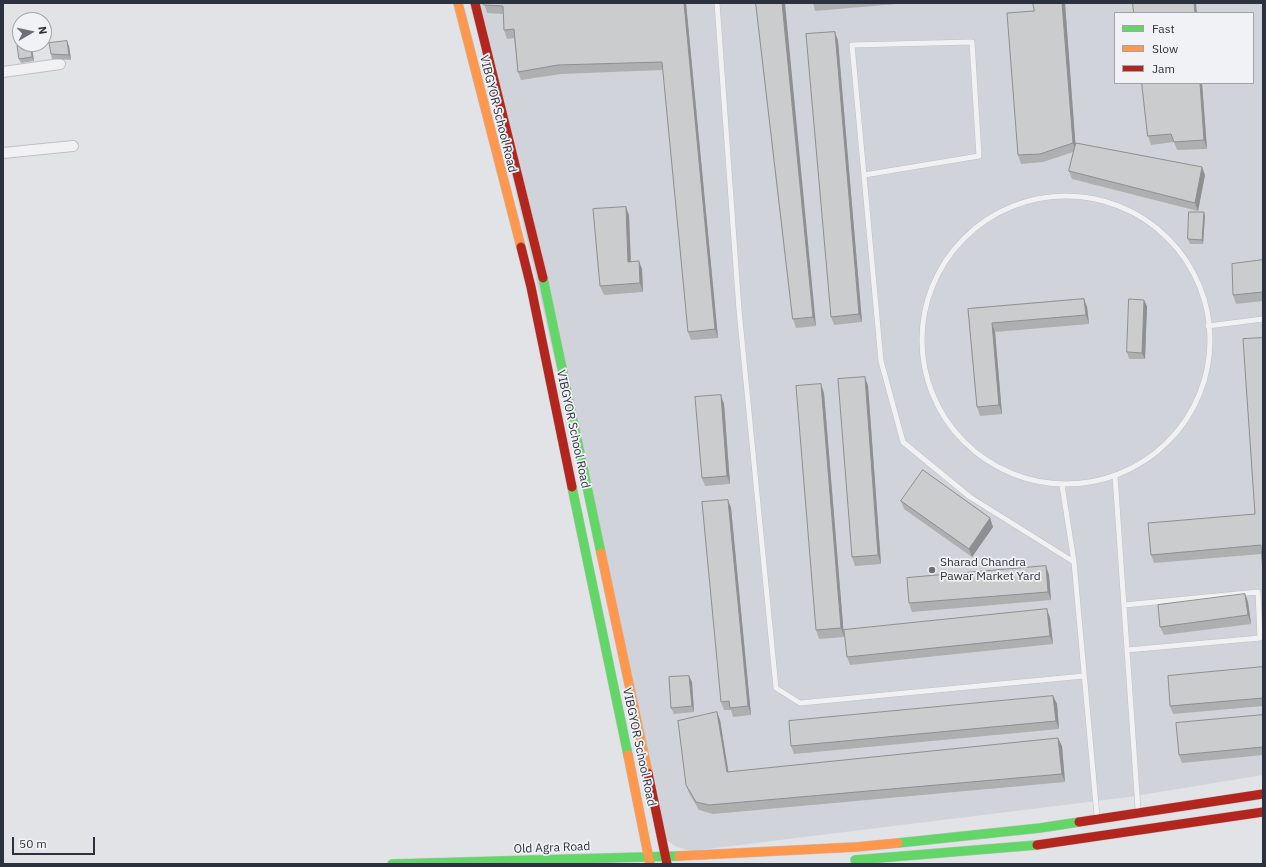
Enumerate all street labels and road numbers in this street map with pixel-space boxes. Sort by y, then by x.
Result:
street label: VIBGYOR School Road [476,54,520,174]
street label: VIBGYOR School Road [553,369,593,489]
street label: VIBGYOR School Road [619,687,659,807]
street label: Old Agra Road [513,839,591,857]

